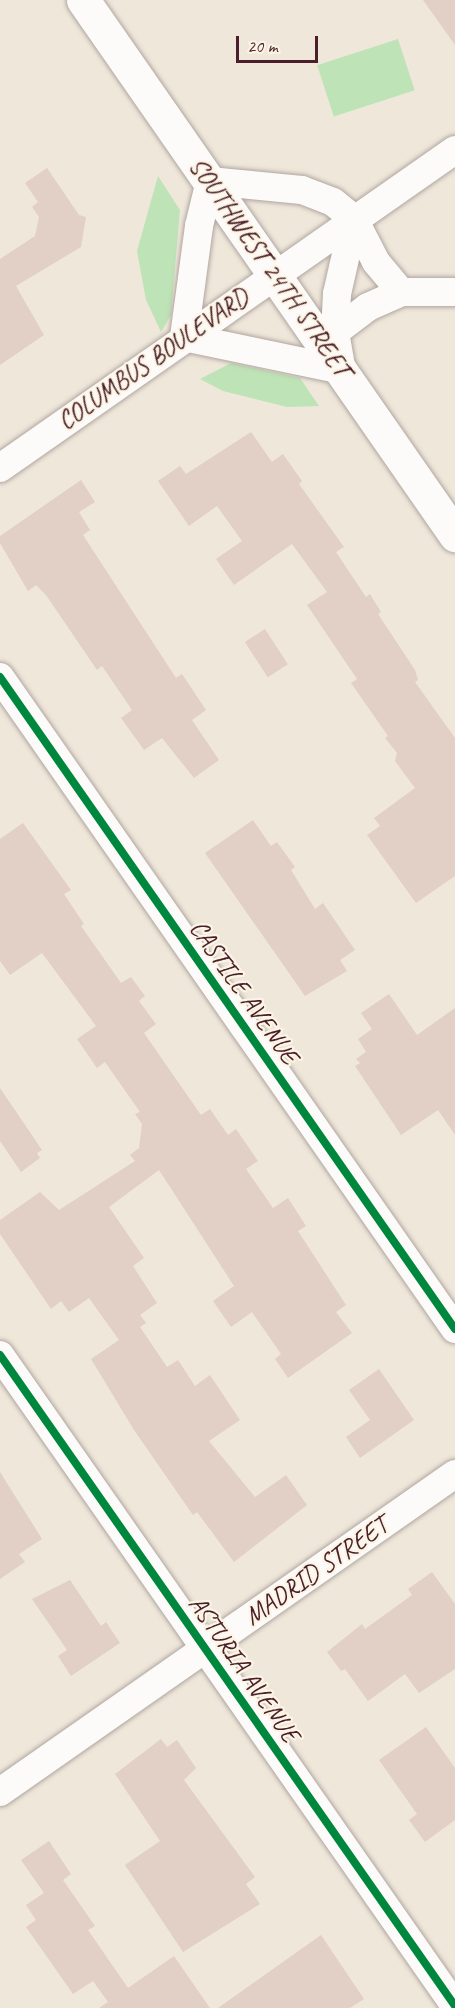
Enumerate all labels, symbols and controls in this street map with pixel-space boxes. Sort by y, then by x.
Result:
scale bar [239,24,322,62]
text: 20 m [247,35,278,57]
street label: SOUTHWEST 24TH STREET [182,151,358,383]
street label: COLUMBUS BOULEVARD [51,281,255,437]
street label: CASTILE AVENUE [183,914,305,1070]
street label: MADRID STREET [238,1510,394,1632]
street label: ASTURIA AVENUE [182,1590,306,1748]

